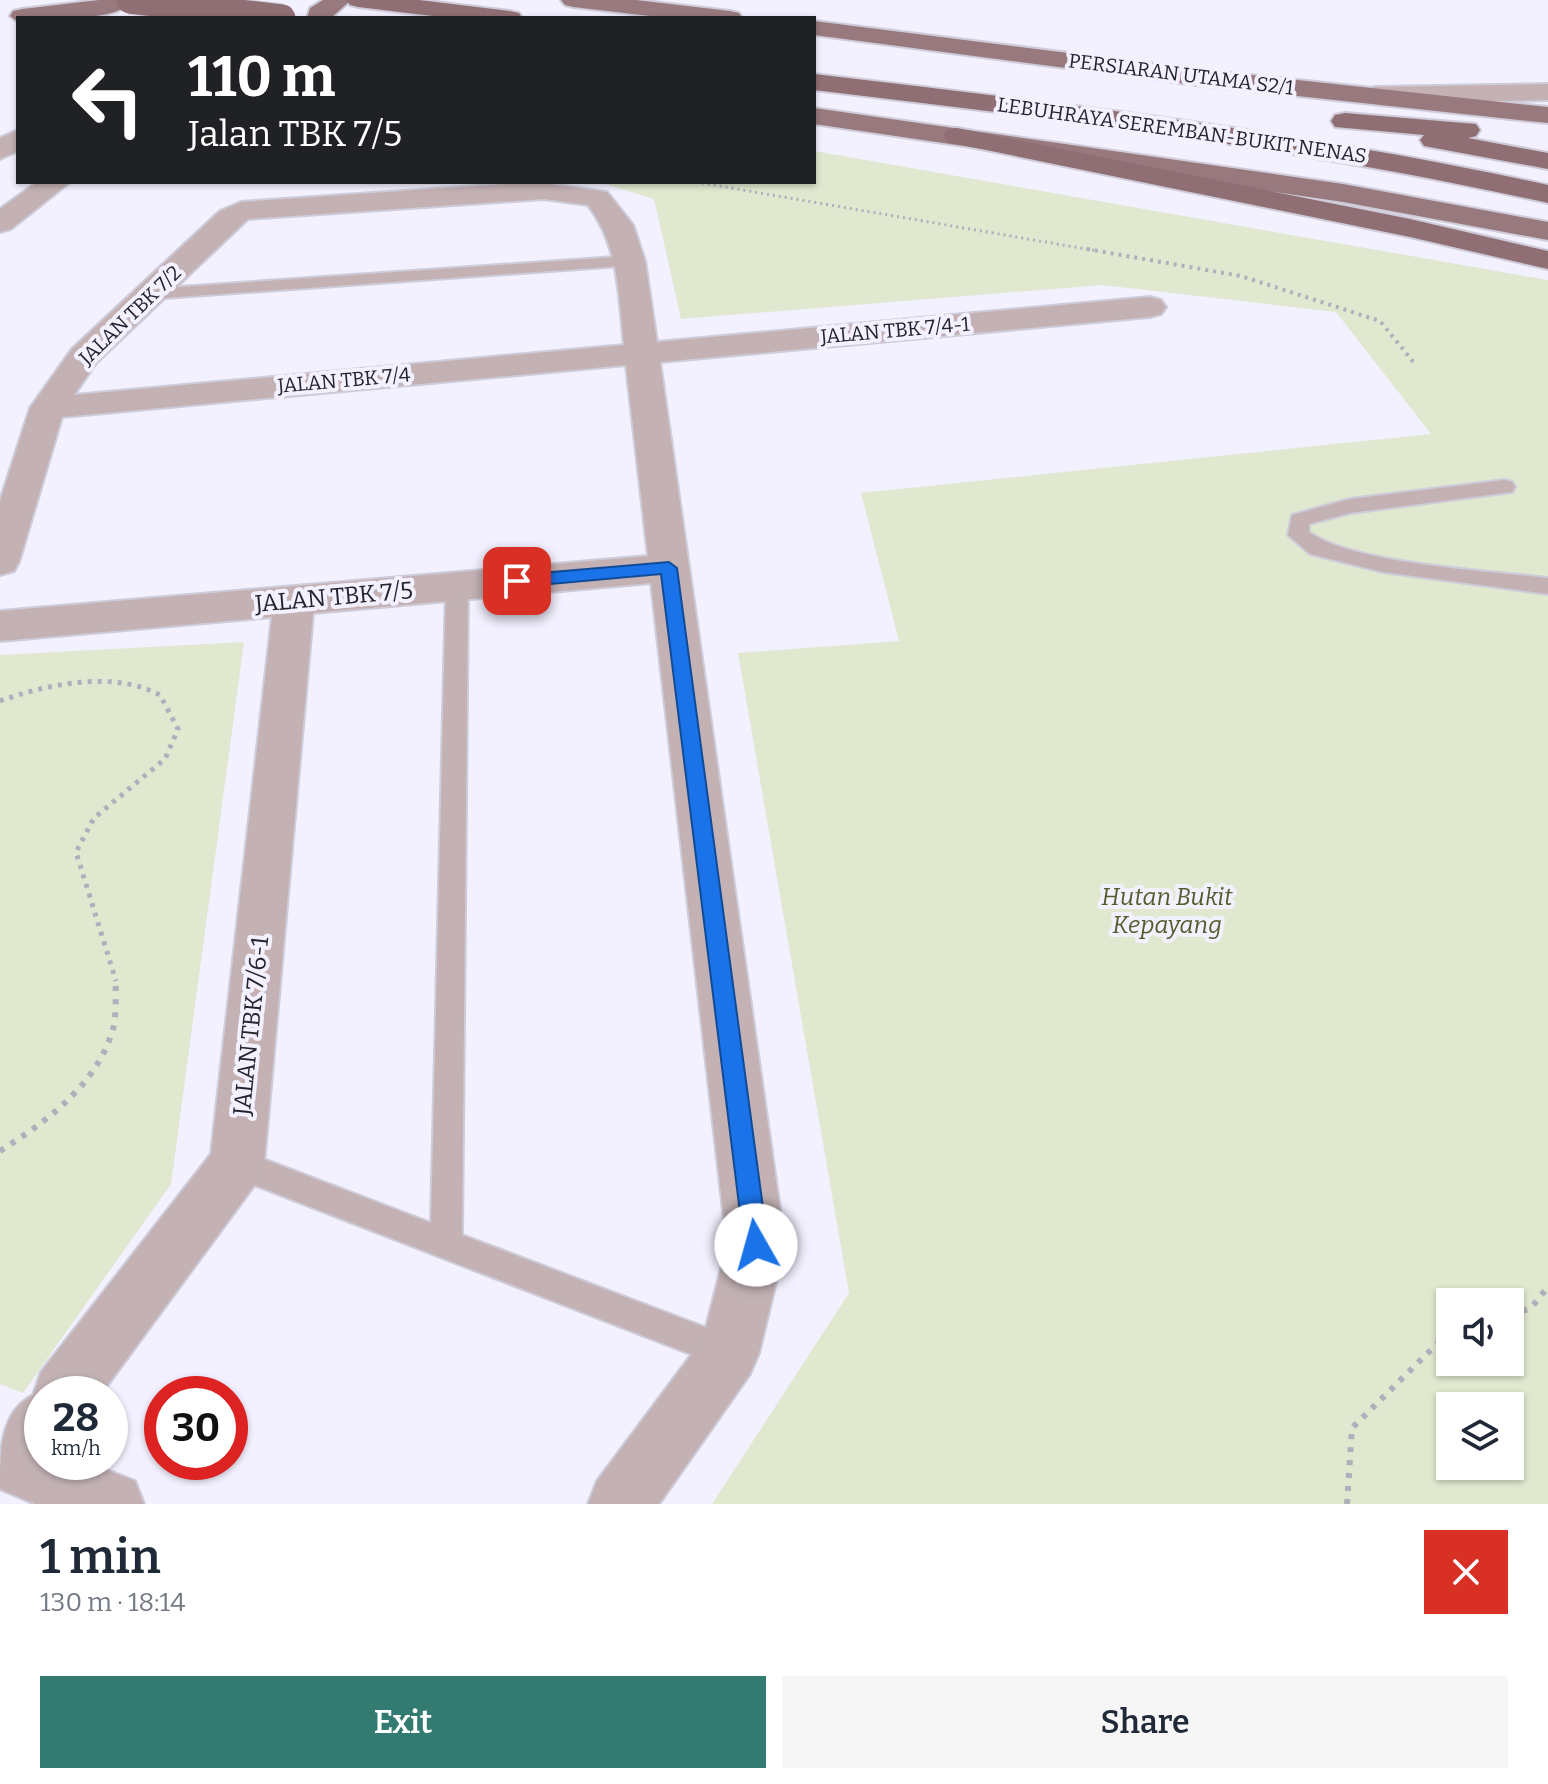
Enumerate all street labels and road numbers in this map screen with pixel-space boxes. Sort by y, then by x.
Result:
street label: PERSIARAN UTAMA S2/1 [1067,48,1295,100]
street label: LEBUHRAYA SEREMBAN-BUKIT NENAS [996,92,1368,168]
street label: JALAN TBK 7/2 [73,260,186,370]
street label: JALAN TBK 7/4-1 [819,312,970,349]
street label: JALAN TBK 7/4 [276,362,412,398]
street label: JALAN TBK 7/5 [253,576,414,618]
street label: JALAN TBK 7/6-1 [228,935,274,1118]

